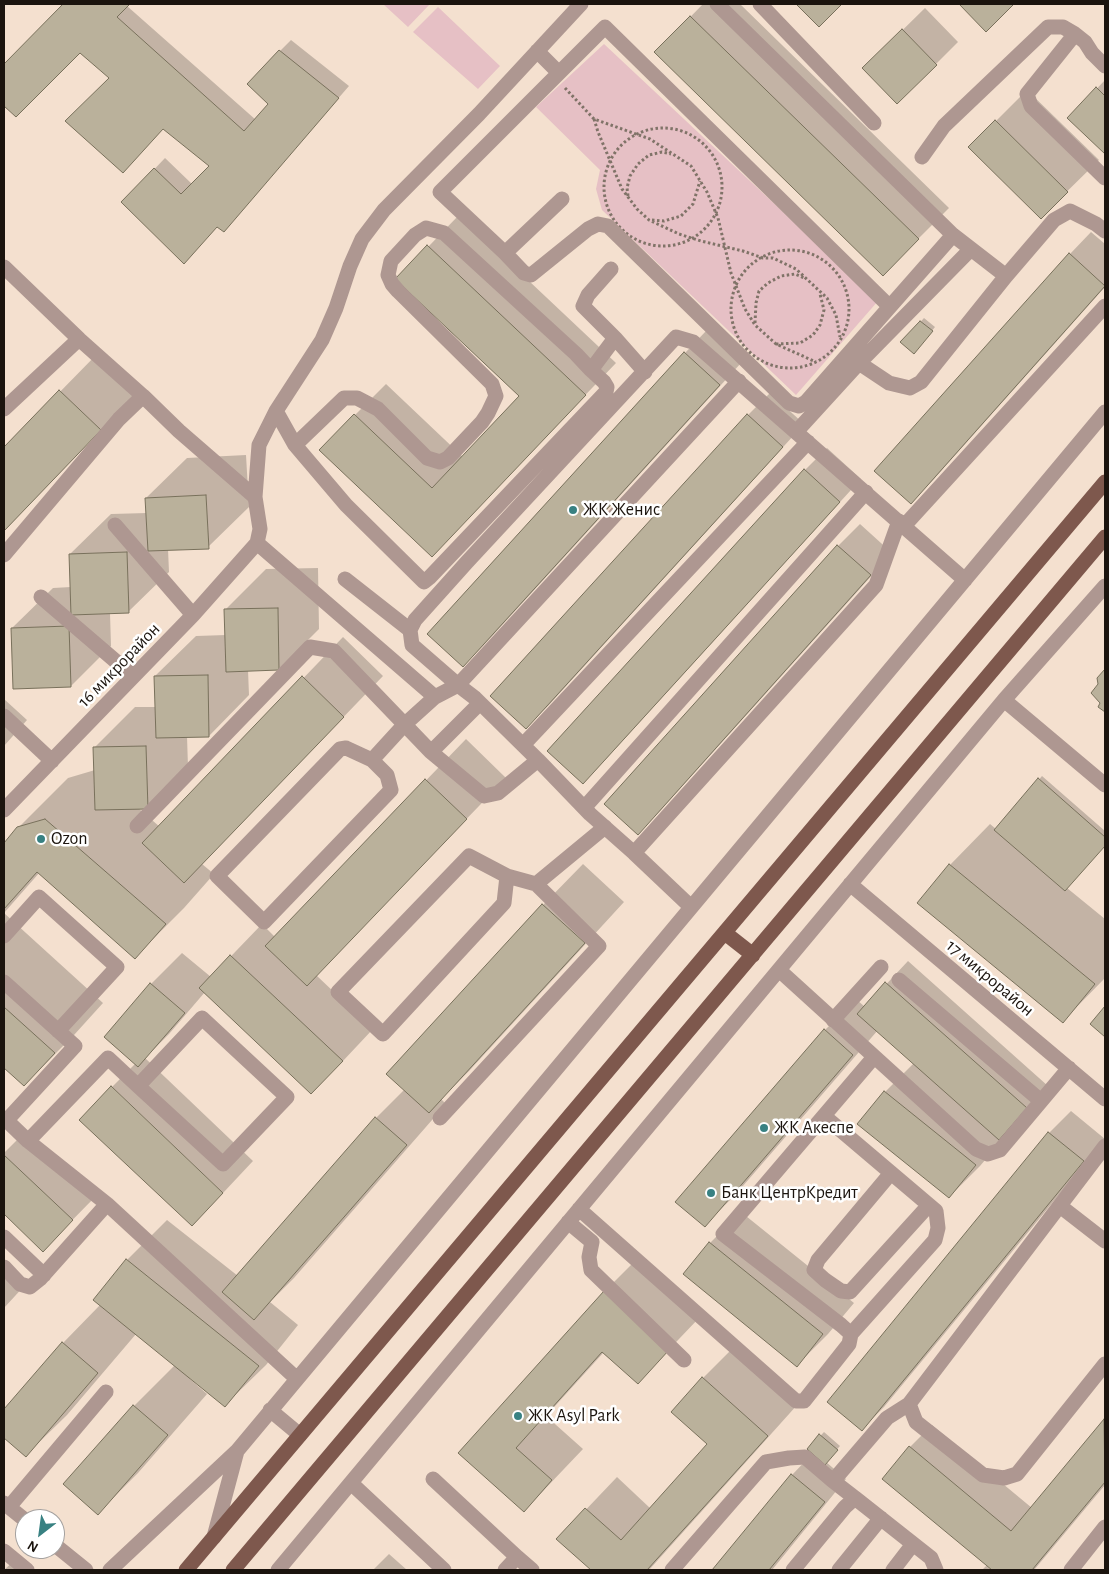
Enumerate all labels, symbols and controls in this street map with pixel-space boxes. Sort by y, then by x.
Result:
place label: ЖК Женис [583,499,660,521]
marker: ЖК Женис [567,504,579,516]
street label: 16 микрорайон [73,618,165,712]
place label: Ozon [51,828,88,850]
marker: Ozon [35,833,47,845]
street label: 17 микрорайон [942,935,1038,1021]
place label: ЖК Акеспе [774,1117,854,1139]
marker: ЖК Акеспе [758,1122,770,1134]
place label: Банк ЦентрКредит [721,1182,858,1204]
marker: Банк ЦентрКредит [705,1187,717,1199]
place label: ЖК Asyl Park [528,1405,620,1427]
marker: ЖК Asyl Park [512,1410,524,1422]
north arrow [15,1509,65,1559]
text: N [25,1538,41,1555]

